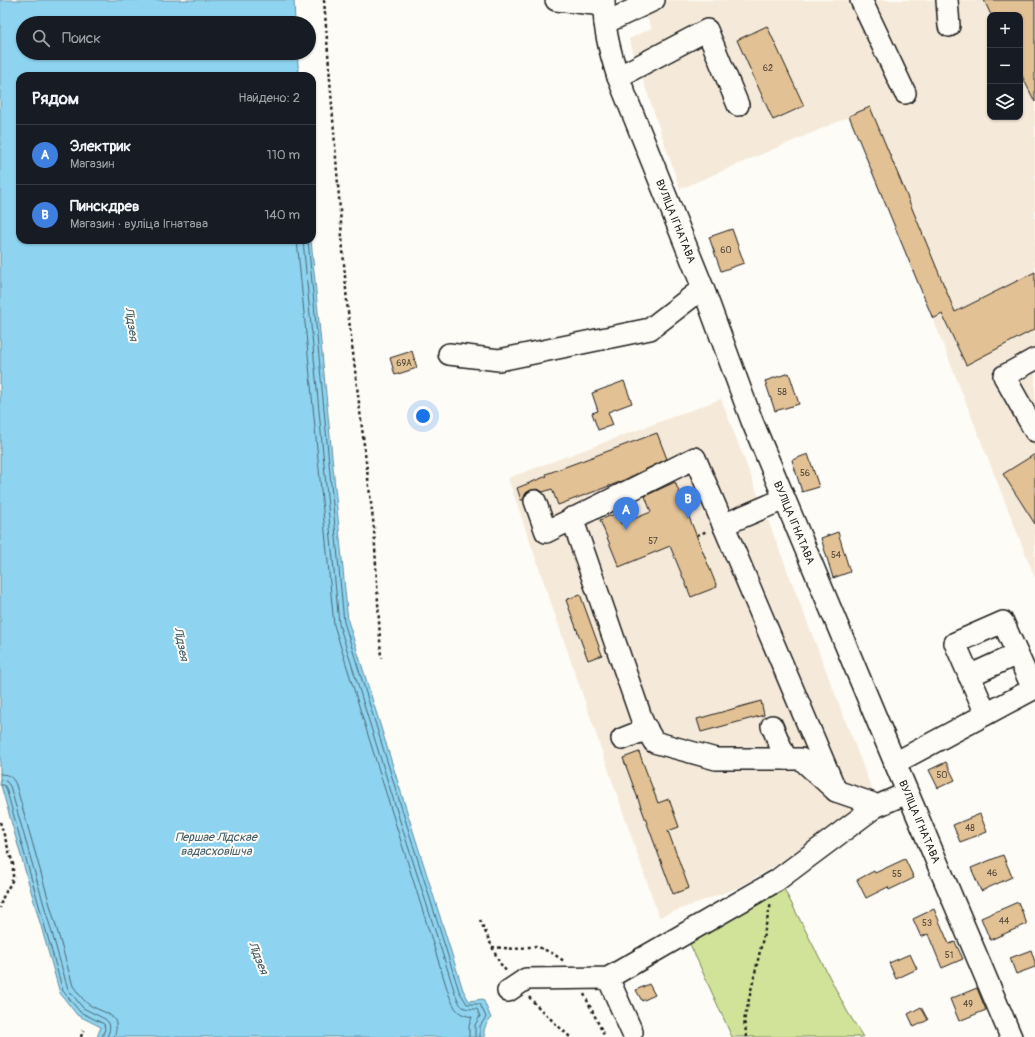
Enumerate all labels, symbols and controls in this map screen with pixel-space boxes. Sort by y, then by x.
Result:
map controls [987,12,1023,120]
button: + [987,12,1023,48]
search box [16,16,316,60]
icon: search [30,27,52,49]
text: Поиск [62,29,101,48]
button: − [987,48,1023,84]
house number: 62 [763,63,773,74]
button: layers [987,84,1023,120]
text: Рядом [32,88,79,109]
text: Найдено: 2 [238,90,300,106]
text: Электрик [70,137,131,156]
text: A [41,147,49,163]
text: 110 m [267,147,300,163]
text: Магазин [70,156,114,172]
street label: ВУЛІЦА ІГНАТАВА [653,177,699,265]
text: Пинскдрев [70,197,139,216]
text: B [41,207,49,223]
text: 140 m [264,207,300,223]
text: Магазин · вуліца Ігнатава [70,216,208,232]
house number: 60 [720,245,732,256]
water label: Лідзея [121,306,141,343]
house number: 69А [396,358,412,369]
house number: 58 [777,387,787,398]
your location [413,406,433,426]
house number: 56 [800,468,810,479]
street label: ВУЛІЦА ІГНАТАВА [771,479,818,566]
pin: B [675,486,701,519]
pin: A [613,497,639,530]
house number: 57 [648,536,658,547]
house number: 54 [831,550,842,561]
water label: Лідзея [170,626,192,663]
house number: 50 [936,770,948,781]
street label: ВУЛІЦА ІГНАТАВА [896,778,943,865]
house number: 48 [965,823,975,834]
water label: Першае Лідскае вадасховішча [175,830,258,859]
house number: 46 [987,868,997,879]
house number: 55 [892,869,902,880]
house number: 44 [999,916,1010,927]
house number: 53 [922,918,932,929]
water label: Лідзея [245,939,272,978]
house number: 51 [945,950,953,961]
house number: 49 [963,999,973,1010]

